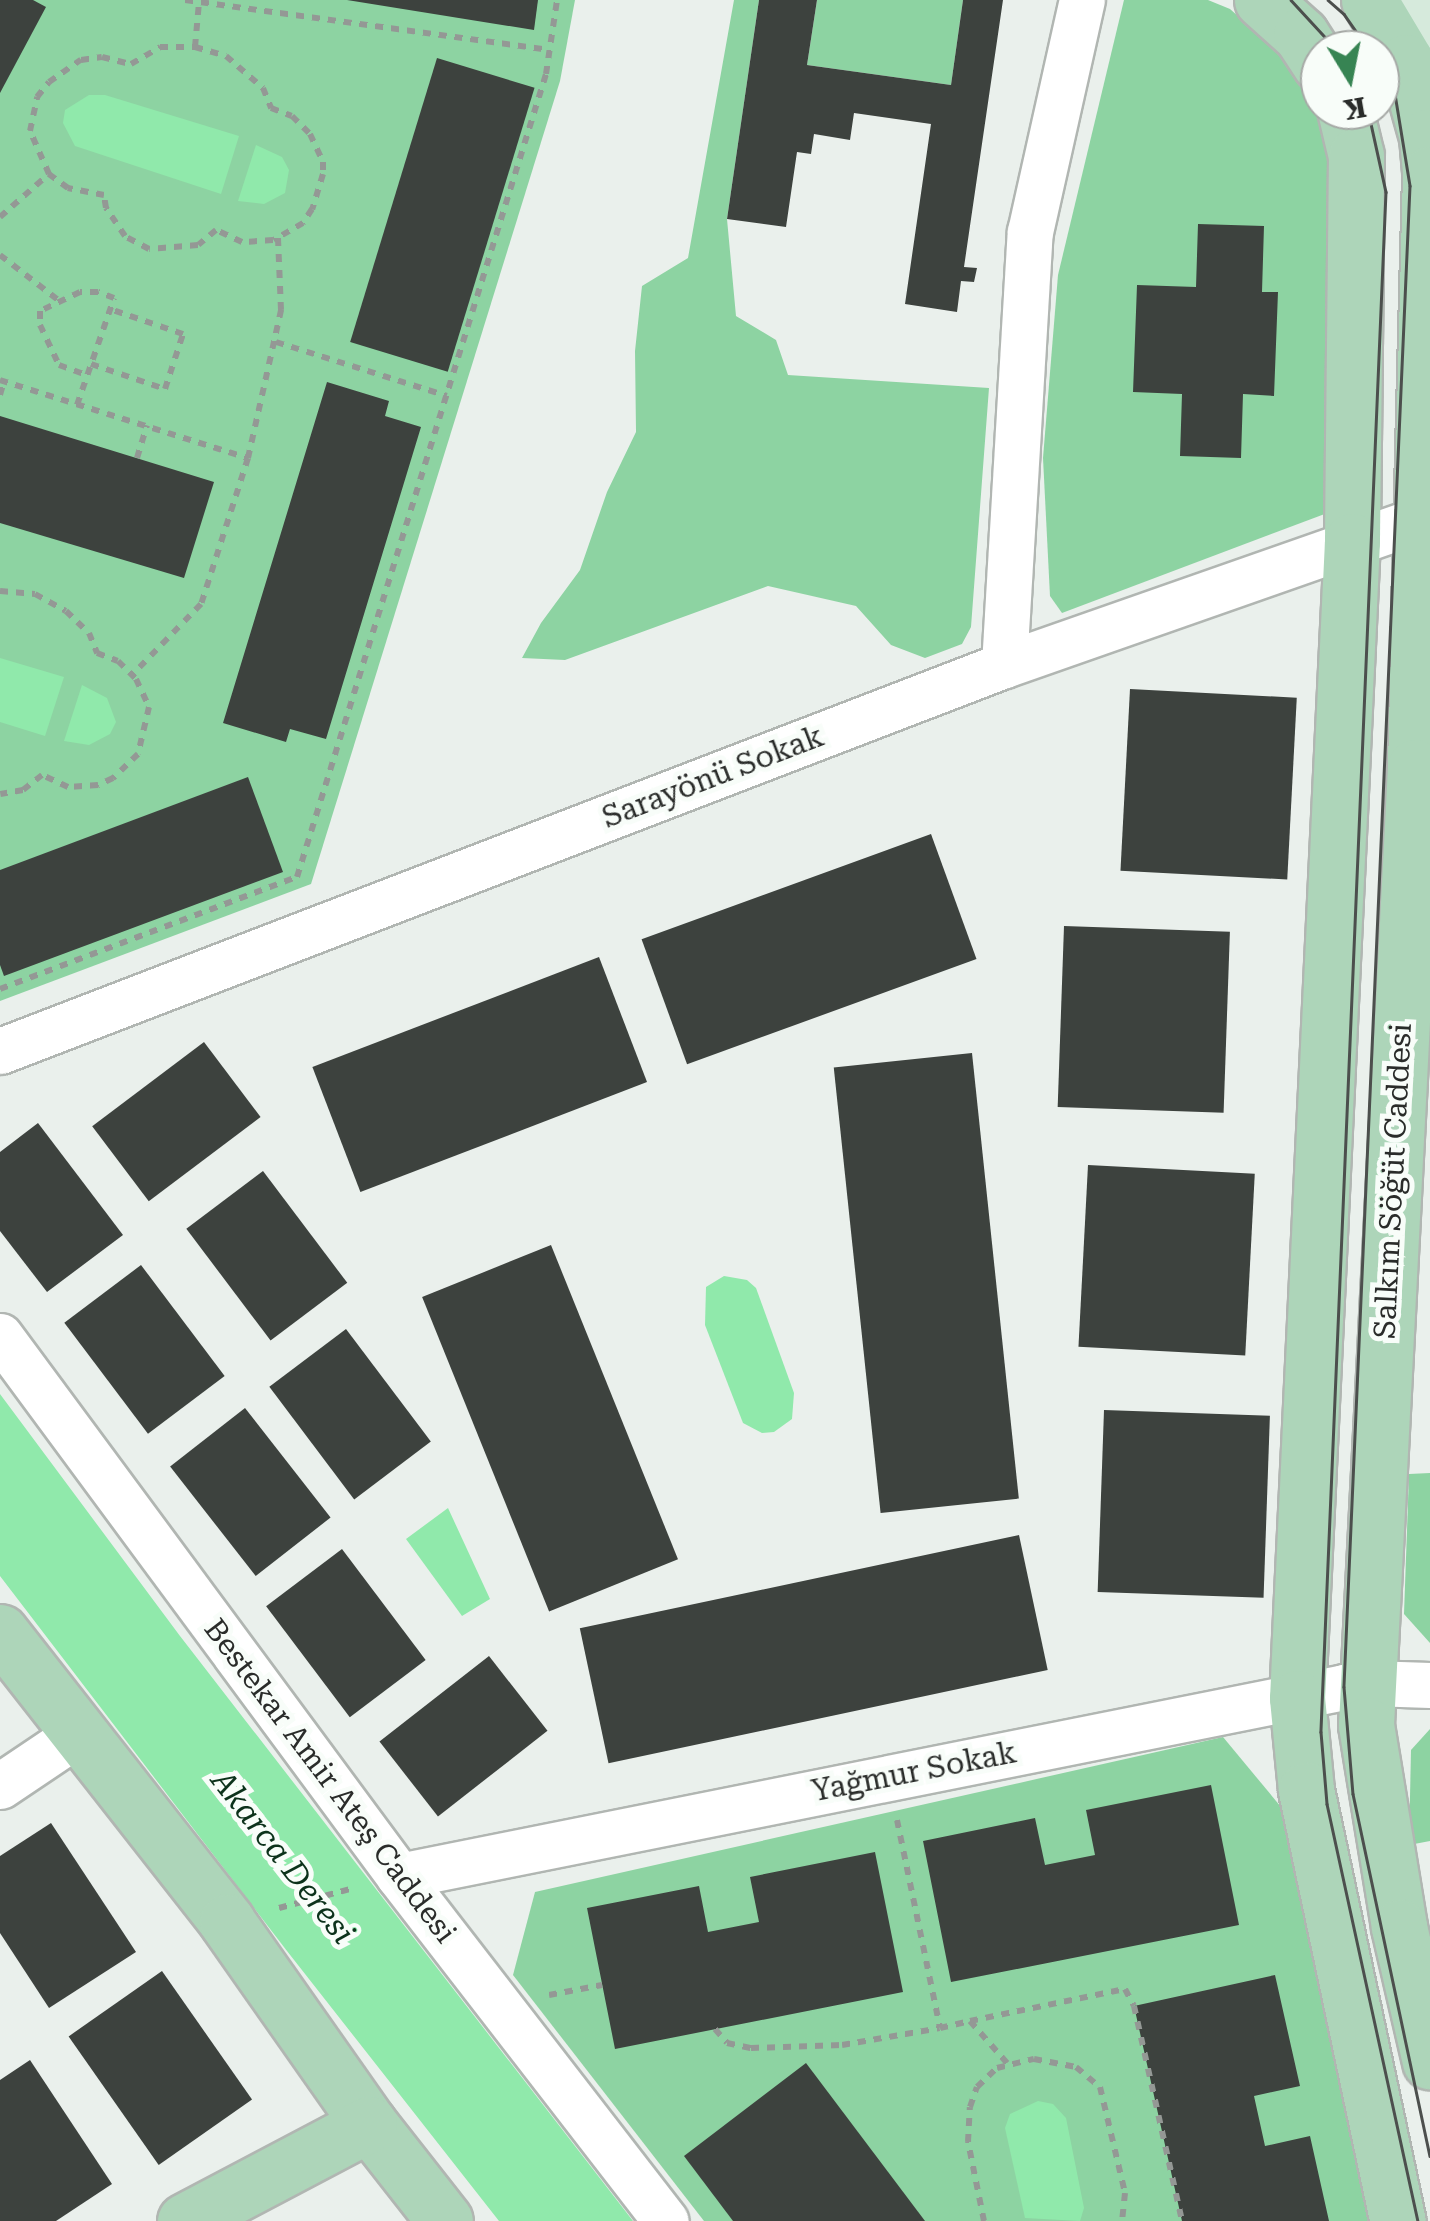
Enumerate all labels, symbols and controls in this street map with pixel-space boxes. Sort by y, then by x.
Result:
north arrow [1300,30,1400,130]
text: K [1341,90,1369,126]
street label: Sarayönü Sokak [597,718,829,836]
street label: Salkım Söğüt Caddesi [1367,1022,1419,1340]
street label: Bestekar Amir Ateş Caddesi [196,1612,464,1950]
street label: Yağmur Sokak [808,1734,1020,1810]
water label: Akarca Deresi [203,1763,363,1951]

